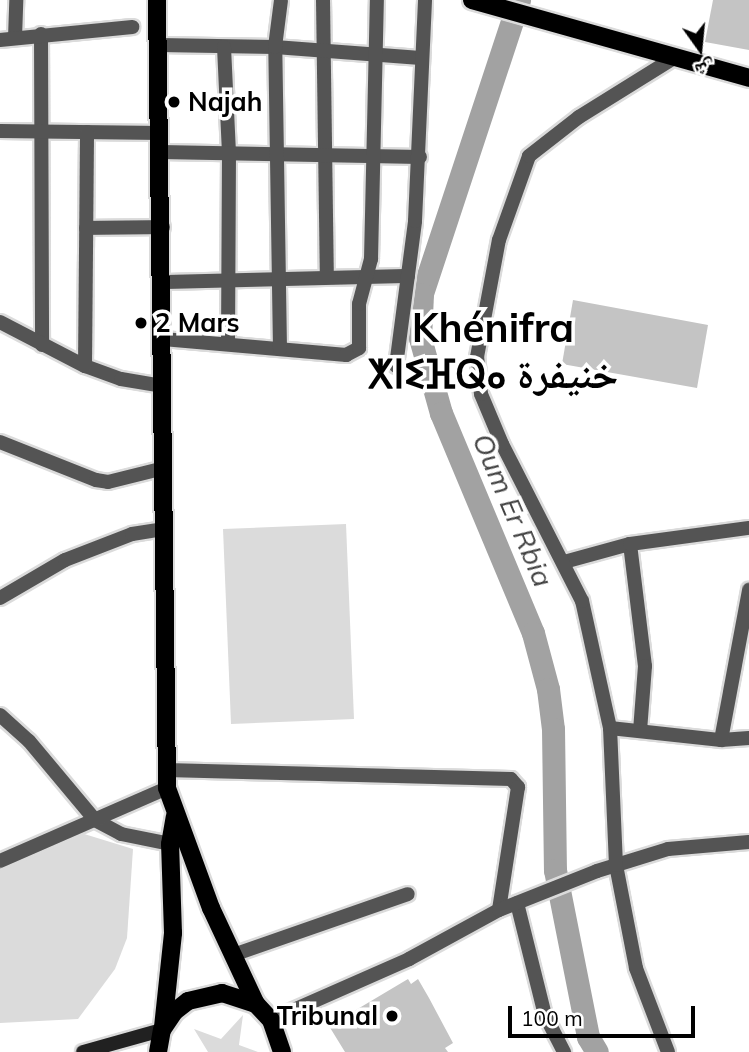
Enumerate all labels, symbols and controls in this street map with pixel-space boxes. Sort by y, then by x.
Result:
north arrow [665,14,735,84]
text: ش [693,55,718,83]
place label: Najah [188,86,262,118]
marker: Najah [166,94,182,110]
district label: Khénifra ⵅⵏⵉⴼⵕⴰ خنيفرة [368,303,618,397]
place label: 2 Mars [155,307,240,339]
marker: 2 Mars [133,315,149,331]
water label: Oum Er Rbia [466,428,560,592]
scale bar [511,992,698,1036]
place label: Tribunal [277,1000,378,1032]
text: 100 m [521,1005,583,1031]
marker: Tribunal [384,1008,400,1024]

